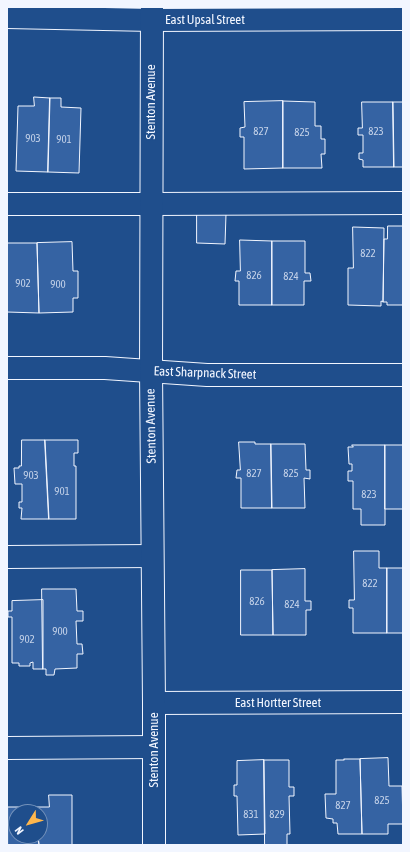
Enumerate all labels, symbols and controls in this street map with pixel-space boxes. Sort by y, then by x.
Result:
street label: East Upsal Street [165,12,245,28]
street label: Stenton Avenue [143,64,159,140]
house number: 827 [253,125,269,139]
house number: 823 [368,125,384,139]
house number: 825 [294,126,310,140]
house number: 903 [25,132,41,146]
house number: 901 [56,133,72,147]
house number: 822 [360,247,376,261]
house number: 826 [246,269,262,283]
house number: 824 [283,270,299,284]
house number: 902 [15,277,31,291]
house number: 900 [50,278,66,292]
street label: East Sharpnack Street [153,363,257,383]
street label: Stenton Avenue [143,388,159,464]
house number: 827 [246,467,262,481]
house number: 825 [283,467,299,481]
house number: 903 [23,469,39,483]
house number: 901 [54,485,70,499]
house number: 823 [361,488,377,502]
house number: 822 [362,577,378,591]
house number: 826 [249,595,265,609]
house number: 824 [284,598,300,612]
house number: 900 [52,625,68,639]
house number: 902 [19,633,35,647]
street label: East Hortter Street [235,695,321,711]
street label: Stenton Avenue [146,712,162,788]
house number: 825 [374,794,390,808]
house number: 827 [335,799,351,813]
north arrow [8,804,48,844]
house number: 831 [243,808,259,822]
house number: 829 [269,808,285,822]
text: N [12,824,26,837]

